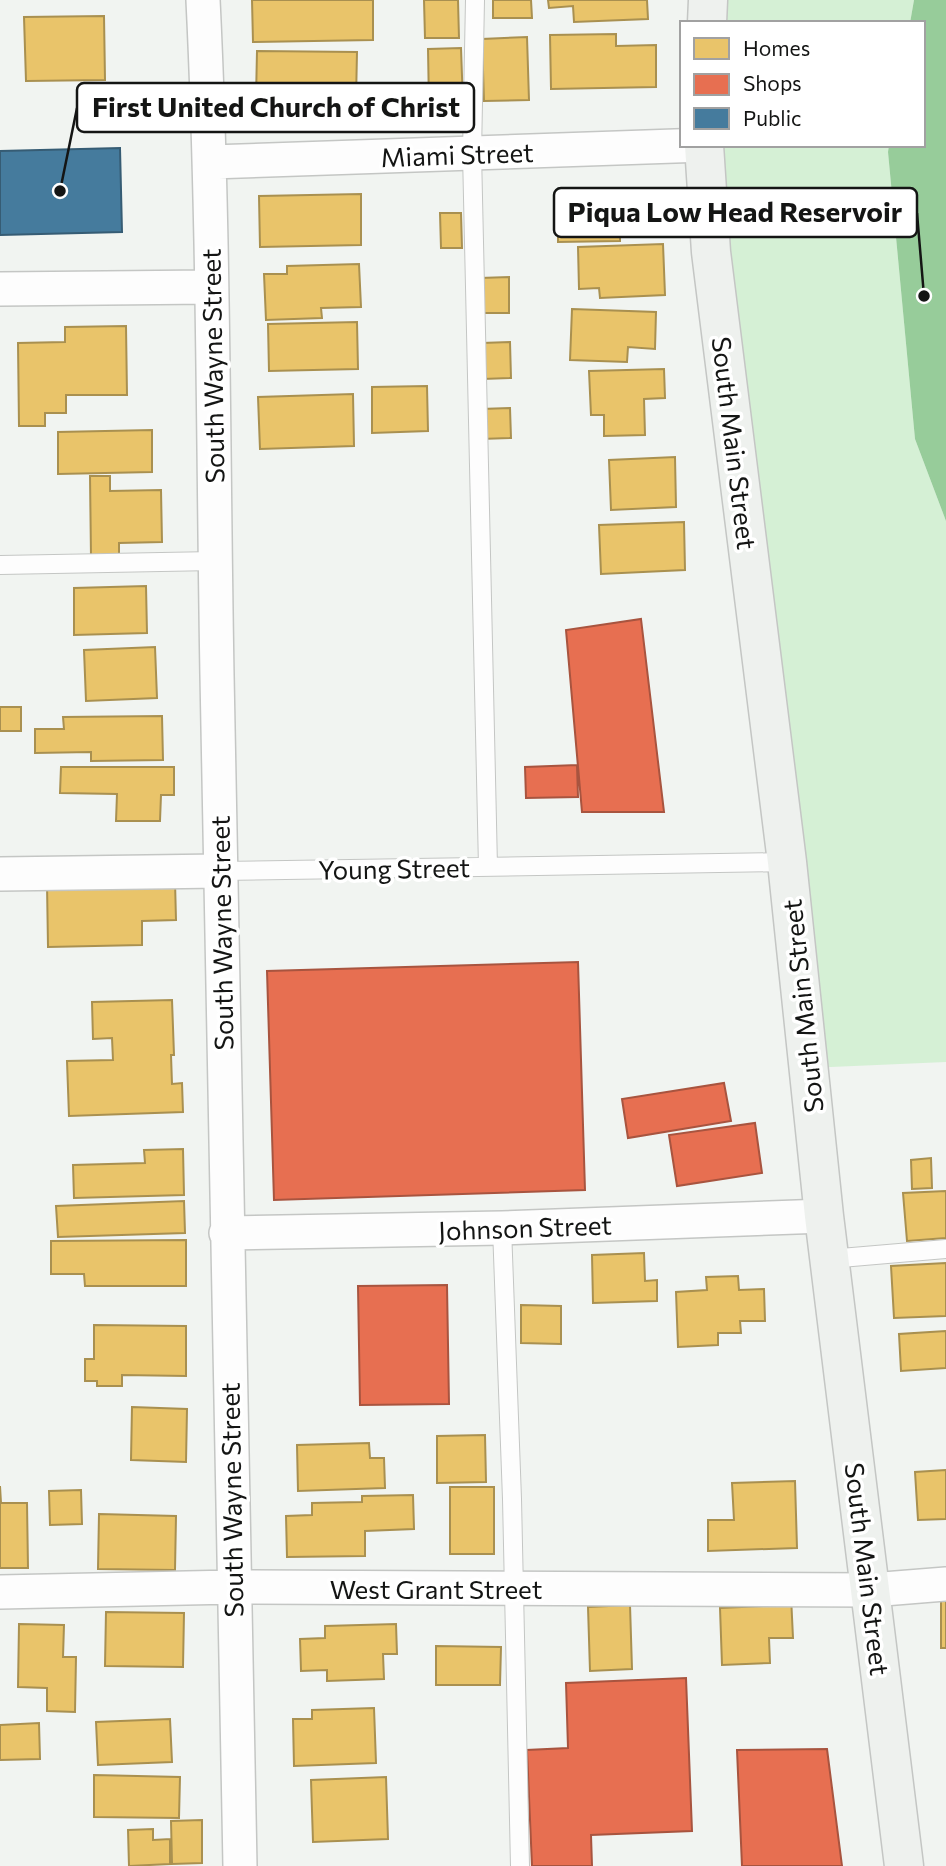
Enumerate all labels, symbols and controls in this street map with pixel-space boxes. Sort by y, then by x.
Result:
legend [680,21,925,147]
text: Homes [743,35,810,60]
text: Shops [743,70,802,95]
callout: First United Church of Christ [77,83,474,132]
text: First United Church of Christ [92,89,460,123]
text: Public [743,105,801,130]
street label: Miami Street [380,136,534,172]
callout: Piqua Low Head Reservoir [554,188,917,237]
text: Piqua Low Head Reservoir [568,194,903,228]
street label: South Wayne Street [194,248,230,484]
street label: South Main Street [707,335,763,551]
street label: South Wayne Street [203,815,239,1051]
street label: Young Street [318,851,470,885]
street label: South Main Street [775,898,829,1114]
street label: Johnson Street [438,1208,612,1246]
street label: South Wayne Street [213,1382,249,1618]
street label: South Main Street [840,1461,896,1677]
street label: West Grant Street [330,1573,542,1604]

